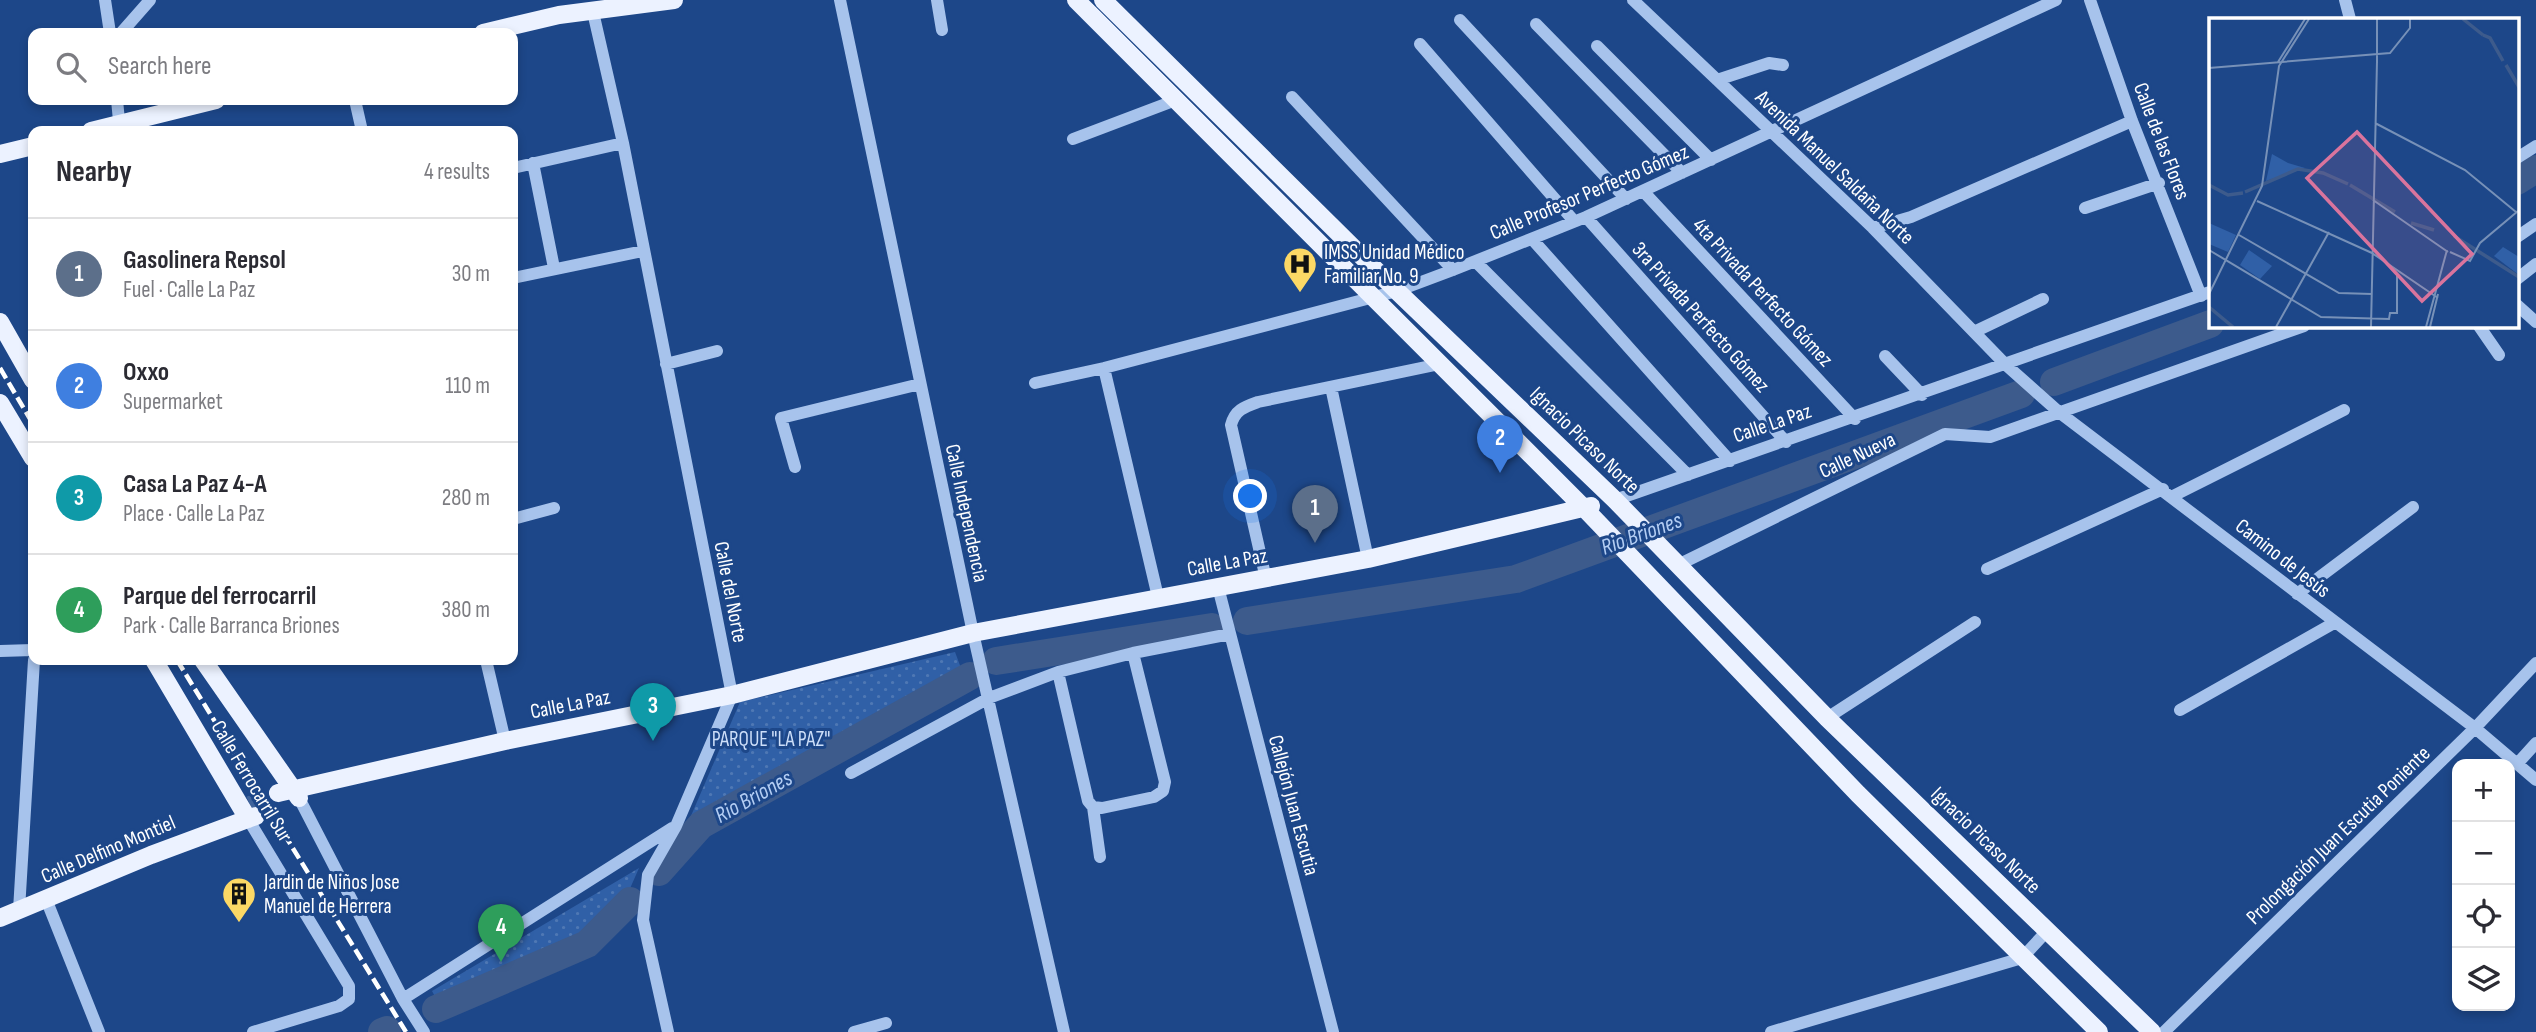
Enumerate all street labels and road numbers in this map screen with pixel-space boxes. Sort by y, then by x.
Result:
street label: Calle de las Flores [2128,79,2195,203]
street label: Avenida Manuel Saldaña Norte [1749,84,1919,250]
street label: Calle Profesor Perfecto Gómez [1486,139,1693,246]
street label: 4ta Privada Perfecto Gómez [1687,213,1838,372]
street label: 3ra Privada Perfecto Gómez [1627,237,1775,398]
street label: Ignacio Picaso Norte [1525,382,1645,499]
street label: Calle La Paz [1730,398,1815,448]
street label: Calle Nueva [1815,427,1899,484]
street label: Calle Independencia [940,442,993,584]
street label: Camino de Jesús [2230,514,2335,603]
street label: Calle del Norte [708,539,753,645]
street label: Calle La Paz [1185,543,1270,582]
street label: Calle La Paz [528,684,613,724]
street label: Calle Ferrocarril Sur [206,716,298,847]
street label: Callejón Juan Escutia [1263,732,1324,878]
street label: Prolongación Juan Escutia Poniente [2241,741,2435,930]
street label: Ignacio Picaso Norte [1926,782,2046,899]
street label: Calle Delfino Montiel [37,810,179,889]

